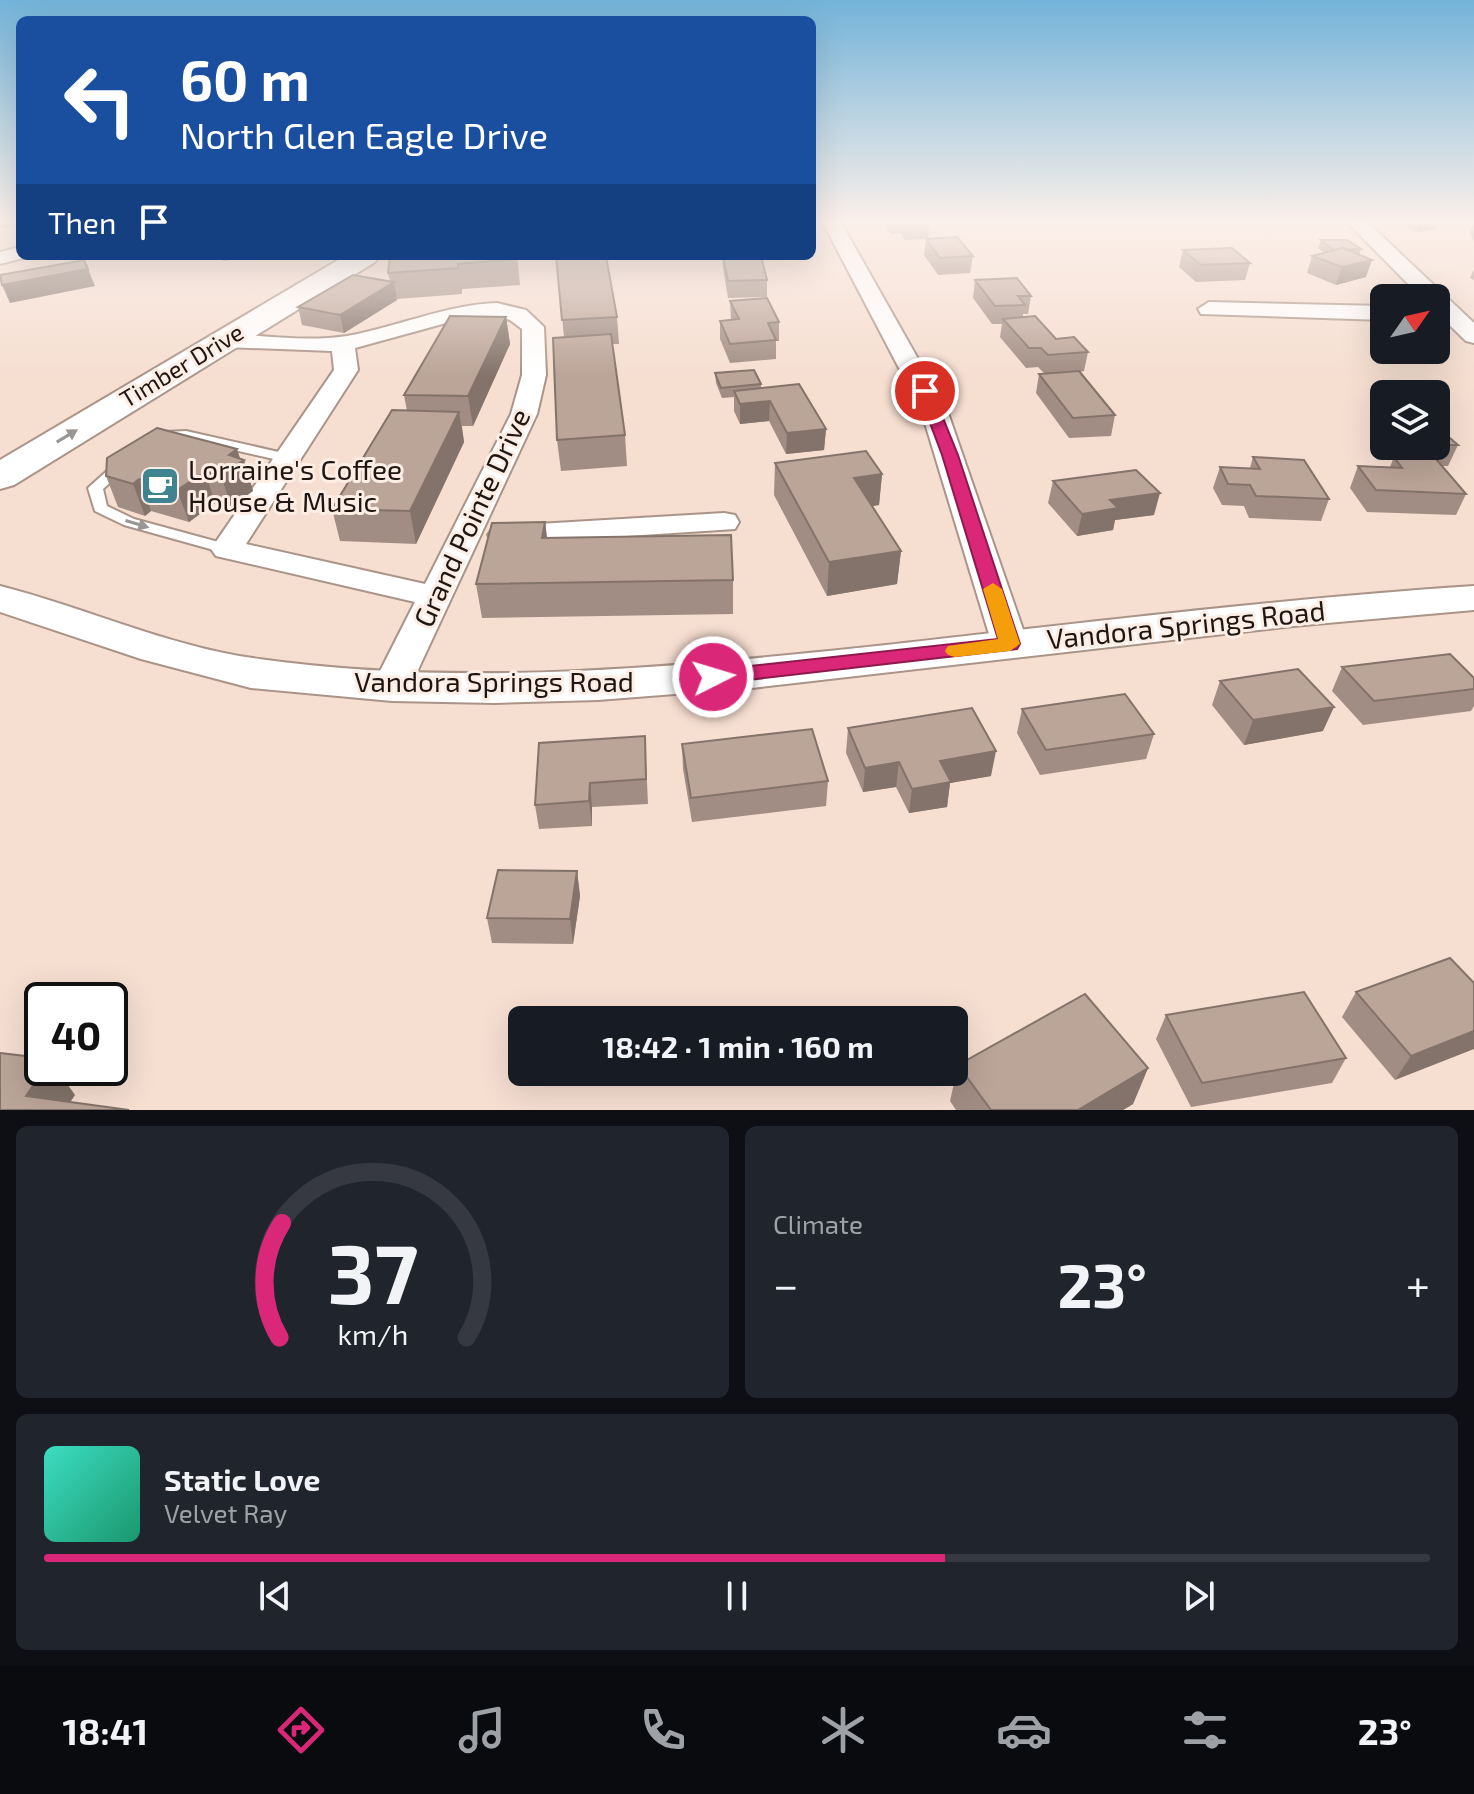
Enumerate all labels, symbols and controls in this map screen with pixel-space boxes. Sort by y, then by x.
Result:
text: 60 m [180,45,310,112]
icon: left [48,48,152,152]
text: North Glen Eagle Drive [180,113,548,156]
icon: arrive [132,200,176,244]
text: Then [48,204,116,240]
north arrow [1370,284,1450,364]
map controls [1370,284,1450,460]
street label: Timber Drive [114,317,248,413]
pin [891,357,959,425]
icon: arrive [903,369,947,413]
button: layers [1370,380,1450,460]
street label: Grand Pointe Drive [406,403,537,632]
one-way arrow [56,430,78,444]
place label: Lorraine's Coffee House & Music [188,452,402,518]
cafe icon: Lorraine's Coffee House & Music [139,465,181,507]
one-way arrow [125,518,149,530]
street label: Vandora Springs Road [1045,592,1327,656]
position arrow [671,635,755,719]
street label: Vandora Springs Road [354,664,634,698]
speed limit sign: 40 [24,982,128,1086]
text: 18:42 · 1 min · 160 m [602,1028,874,1064]
text: Climate [773,1208,863,1239]
text: 37 [327,1221,418,1321]
text: 23° [1057,1248,1147,1320]
text: − [773,1257,799,1310]
text: + [1406,1257,1430,1310]
text: km/h [337,1316,408,1351]
text: Static Love [164,1461,320,1497]
text: Velvet Ray [164,1497,287,1528]
icon: previous [253,1574,297,1618]
icon: pause [715,1574,759,1618]
icon: next [1177,1574,1221,1618]
icon: directions [273,1702,329,1758]
icon: music [454,1702,510,1758]
icon: phone [635,1702,691,1758]
icon: climate [815,1702,871,1758]
icon: car [996,1702,1052,1758]
icon: filters [1177,1702,1233,1758]
text: 18:41 [62,1709,148,1752]
text: 23° [1358,1709,1412,1752]

